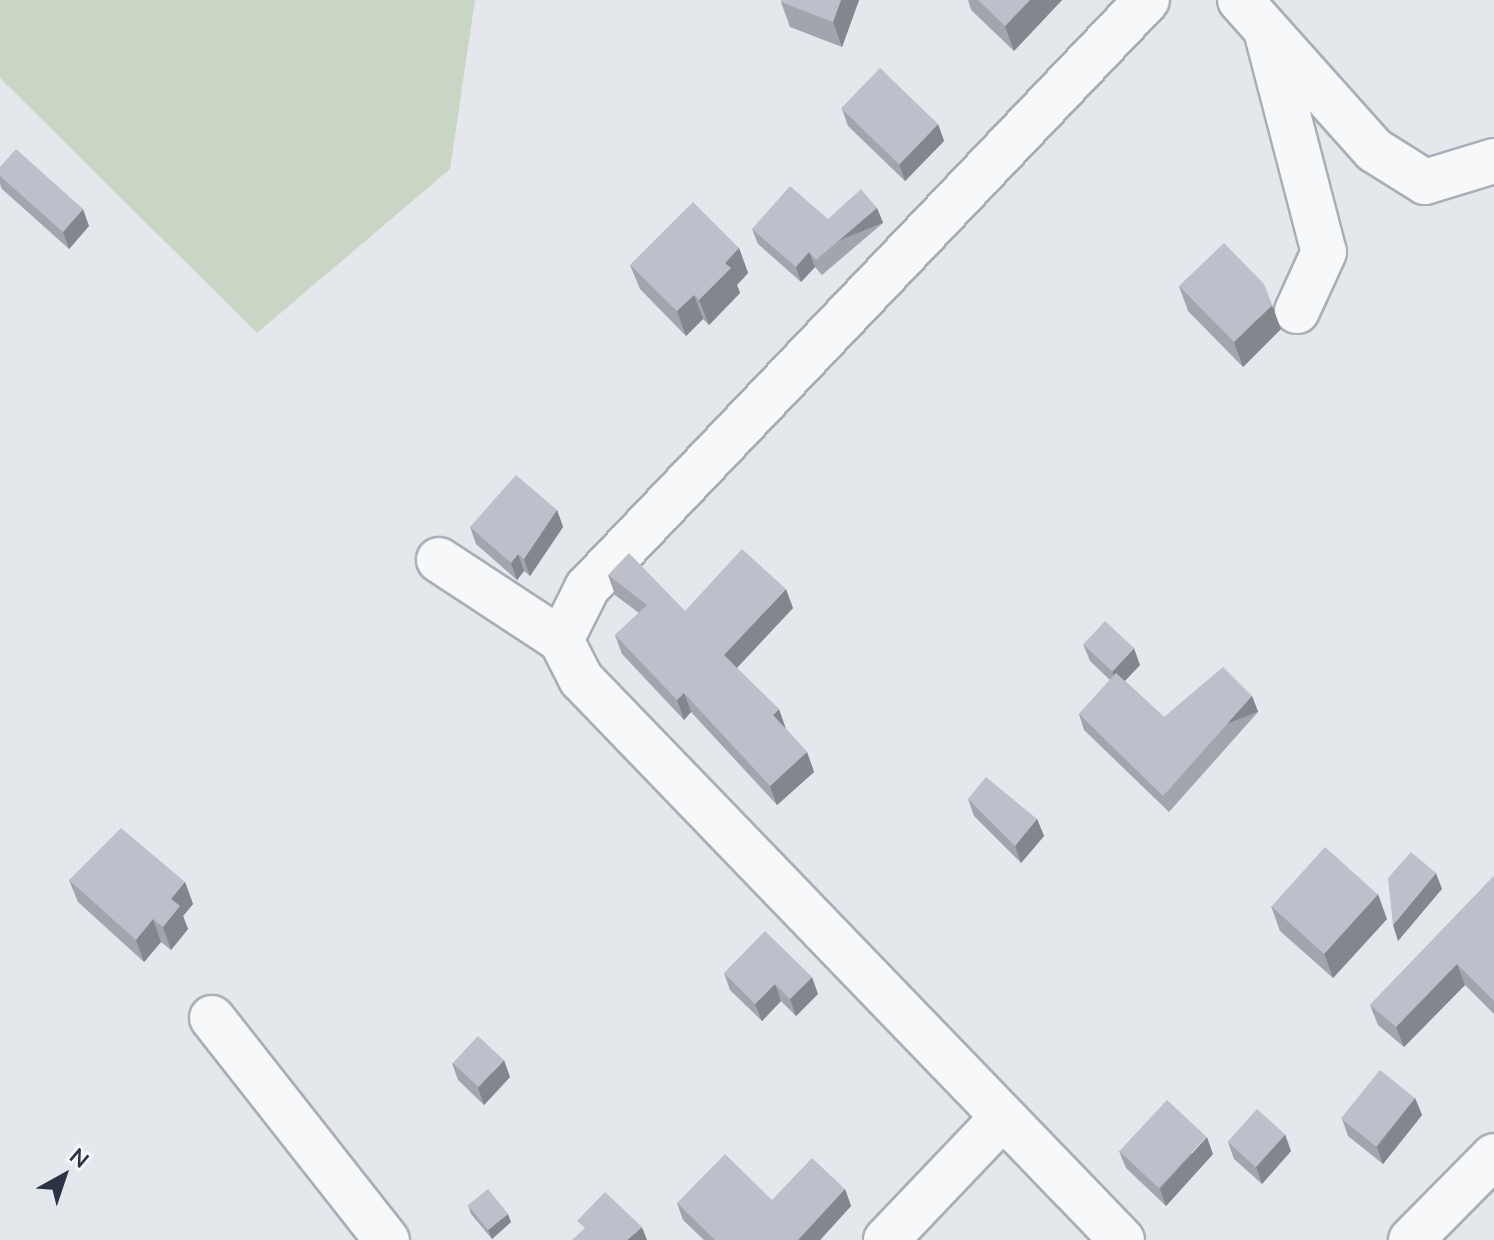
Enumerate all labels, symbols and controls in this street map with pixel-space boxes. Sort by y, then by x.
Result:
north arrow [24,1136,104,1216]
text: N [64,1142,95,1174]

